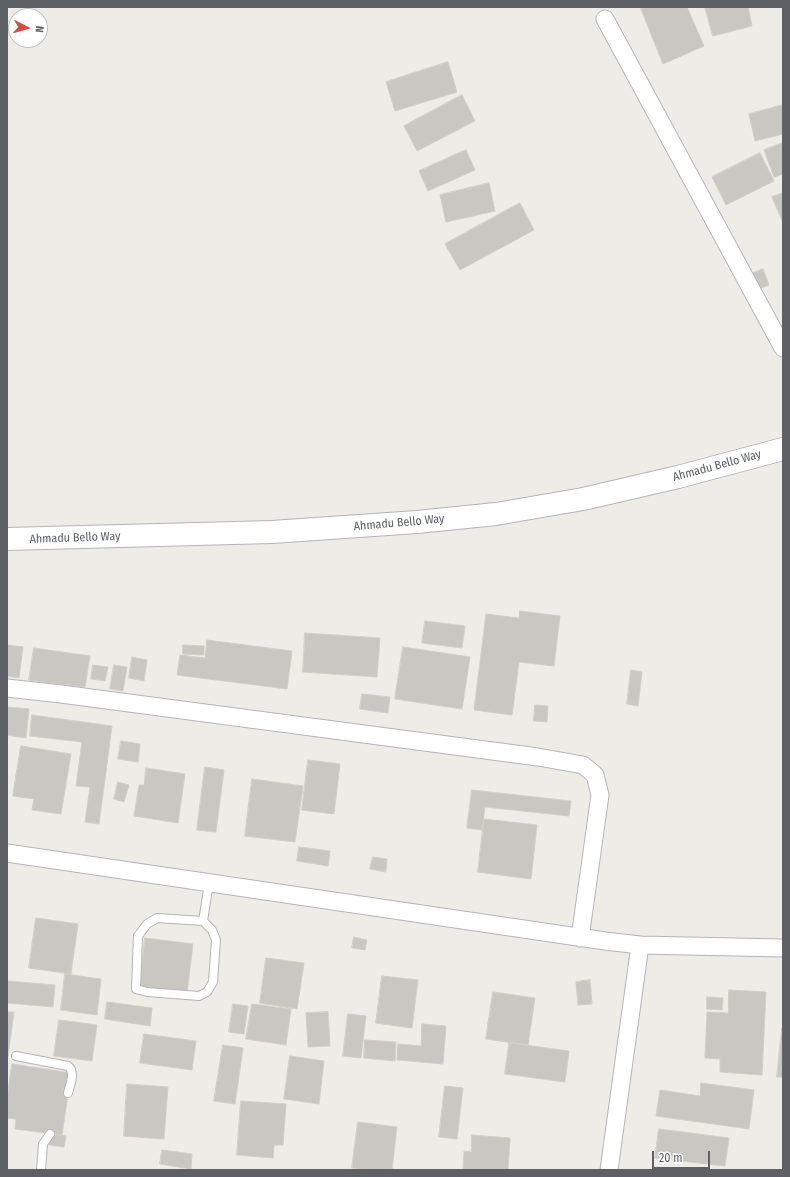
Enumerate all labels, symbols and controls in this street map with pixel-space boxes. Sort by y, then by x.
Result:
north arrow [8,8,48,48]
text: N [33,25,46,33]
street label: Ahmadu Bello Way [671,447,763,485]
street label: Ahmadu Bello Way [353,512,445,534]
street label: Ahmadu Bello Way [29,529,121,547]
scale bar [654,1143,712,1169]
text: 20 m [659,1151,683,1165]

